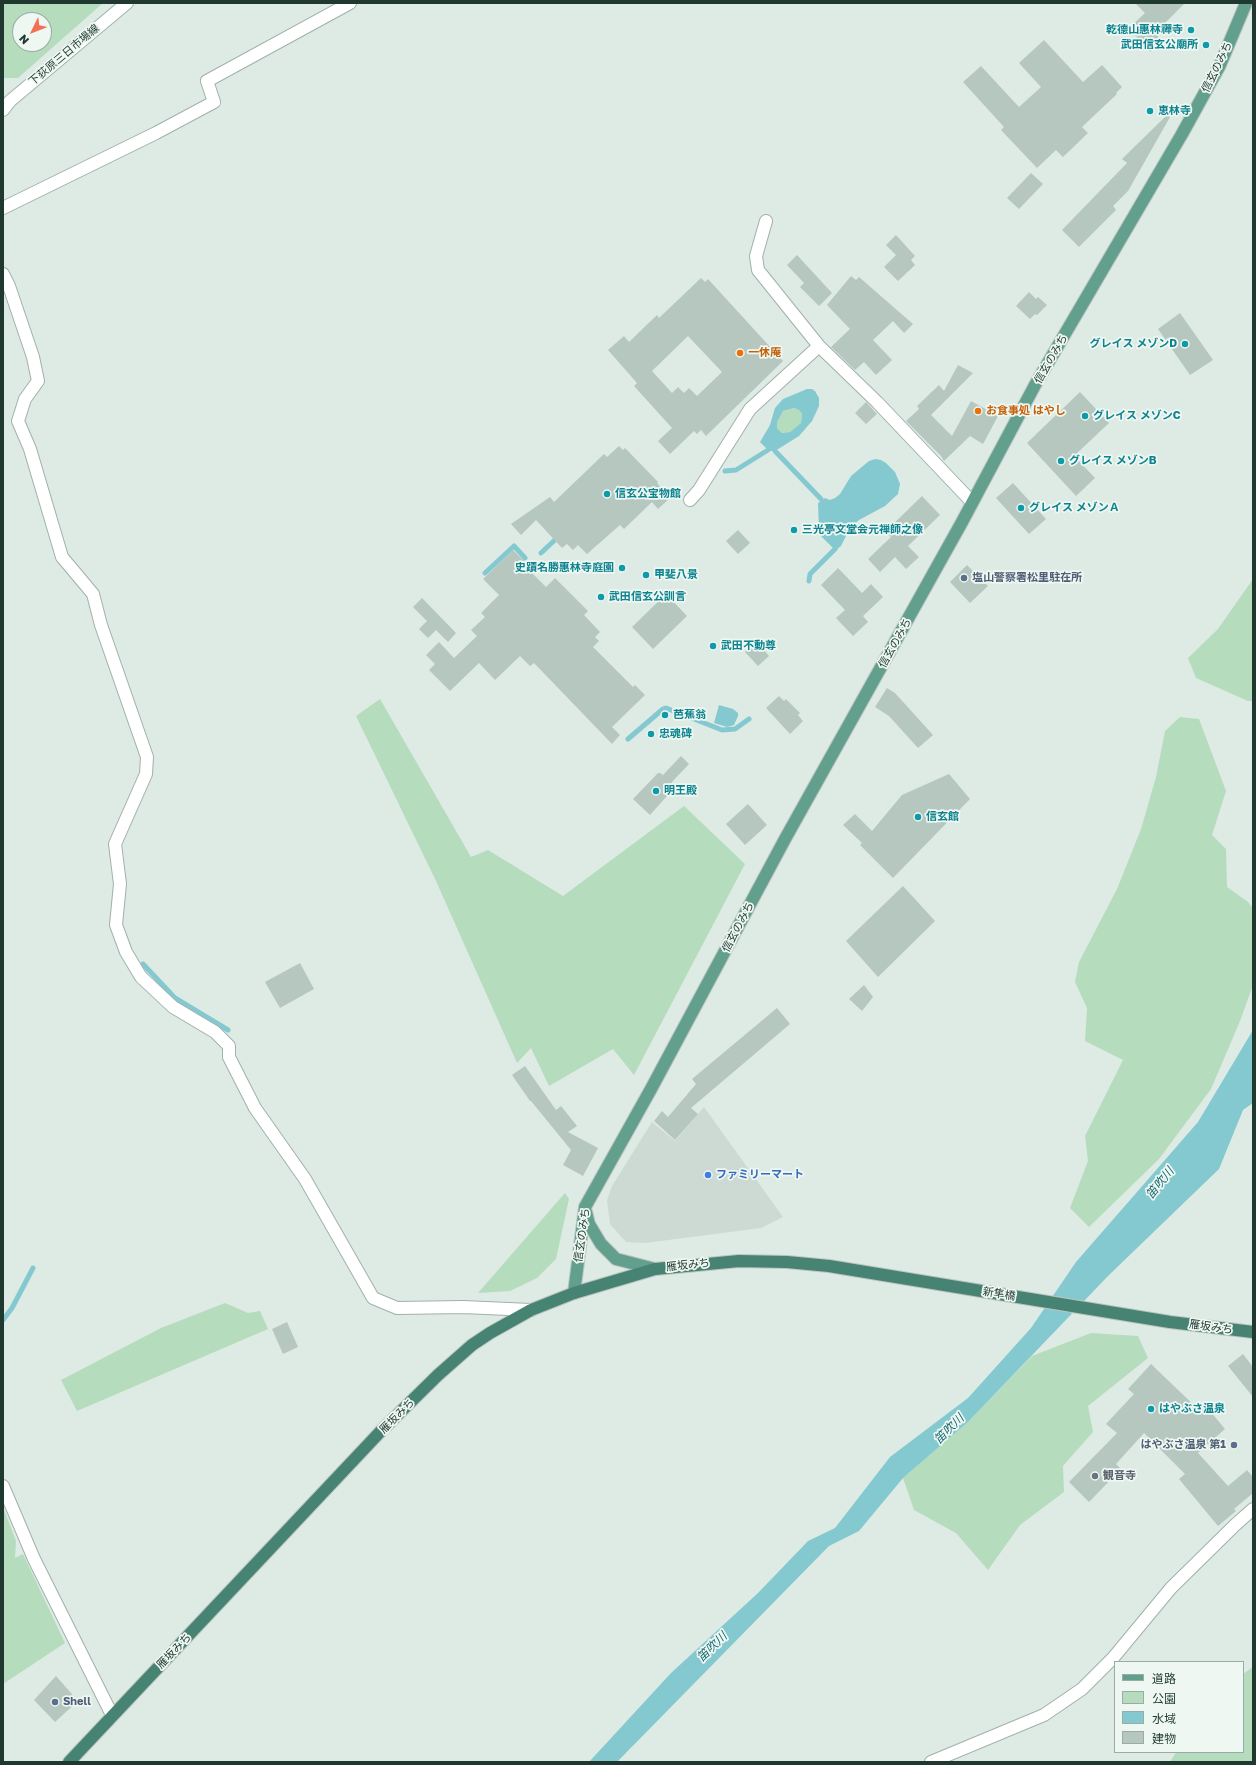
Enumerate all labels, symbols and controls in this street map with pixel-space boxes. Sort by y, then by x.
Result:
north arrow [12,12,52,52]
street label: 下荻原三日市場線 [26,22,102,88]
place label: 乾德山惠林禪寺 [1106,23,1183,37]
marker: 乾德山惠林禪寺 [1186,25,1196,35]
text: N [16,32,31,47]
place label: 武田信玄公廟所 [1121,38,1198,52]
street label: 信玄のみち [1199,39,1235,95]
marker: 武田信玄公廟所 [1201,40,1211,50]
place label: 恵林寺 [1158,104,1191,118]
marker: 恵林寺 [1145,106,1155,116]
street label: 信玄のみち [1032,332,1070,386]
place label: グレイス メゾンD [1089,337,1177,351]
marker: グレイス メゾンD [1180,339,1190,349]
place label: 一休庵 [748,346,781,360]
marker: 一休庵 [735,348,745,358]
place label: お食事処 はやし [986,404,1066,418]
marker: お食事処 はやし [973,406,983,416]
place label: グレイス メゾンC [1093,409,1181,423]
marker: グレイス メゾンC [1080,411,1090,421]
place label: グレイス メゾンB [1069,454,1157,468]
marker: グレイス メゾンB [1056,456,1066,466]
place label: 信玄公宝物館 [615,487,681,501]
marker: 信玄公宝物館 [602,489,612,499]
place label: グレイス メゾンＡ [1029,501,1120,515]
marker: グレイス メゾンＡ [1016,503,1026,513]
place label: 三光亭文堂会元禅師之像 [802,523,923,537]
marker: 三光亭文堂会元禅師之像 [789,525,799,535]
place label: 史蹟名勝惠林寺庭園 [515,561,614,575]
marker: 史蹟名勝惠林寺庭園 [617,563,627,573]
place label: 甲斐八景 [654,568,698,582]
marker: 甲斐八景 [641,570,651,580]
place label: 塩山警察署松里駐在所 [972,571,1082,585]
marker: 塩山警察署松里駐在所 [959,573,969,583]
place label: 武田信玄公訓言 [609,590,686,604]
marker: 武田信玄公訓言 [596,592,606,602]
street label: 信玄のみち [876,616,914,670]
place label: 武田不動尊 [721,639,776,653]
marker: 武田不動尊 [708,641,718,651]
place label: 芭蕉翁 [673,708,706,722]
marker: 芭蕉翁 [660,710,670,720]
place label: 忠魂碑 [659,727,692,741]
marker: 忠魂碑 [646,729,656,739]
place label: 明王殿 [664,784,697,798]
marker: 明王殿 [651,786,661,796]
place label: 信玄館 [926,810,959,824]
marker: 信玄館 [913,812,923,822]
street label: 信玄のみち [719,900,757,954]
water label: 笛吹川 [1143,1164,1177,1202]
place label: ファミリーマート [716,1168,804,1182]
marker: ファミリーマート [703,1170,713,1180]
street label: 信玄のみち [572,1207,592,1263]
street label: 雁坂みち [665,1256,711,1274]
street label: 新隼橋 [982,1285,1016,1303]
street label: 雁坂みち [1188,1317,1234,1337]
street label: 雁坂みち [377,1396,417,1436]
place label: はやぶさ温泉 [1159,1402,1225,1416]
marker: はやぶさ温泉 [1146,1404,1156,1414]
water label: 笛吹川 [931,1411,967,1447]
place label: はやぶさ温泉 第1 [1141,1438,1226,1452]
marker: はやぶさ温泉 第1 [1229,1440,1239,1450]
place label: 観音寺 [1103,1469,1136,1483]
marker: 観音寺 [1090,1471,1100,1481]
water label: 笛吹川 [694,1629,730,1665]
street label: 雁坂みち [154,1631,194,1671]
legend [1114,1661,1244,1753]
text: 道路 [1152,1671,1176,1686]
text: 公園 [1152,1691,1176,1706]
place label: Shell [63,1695,91,1709]
marker: Shell [50,1697,60,1707]
text: 水域 [1152,1711,1176,1726]
text: 建物 [1152,1731,1176,1746]

